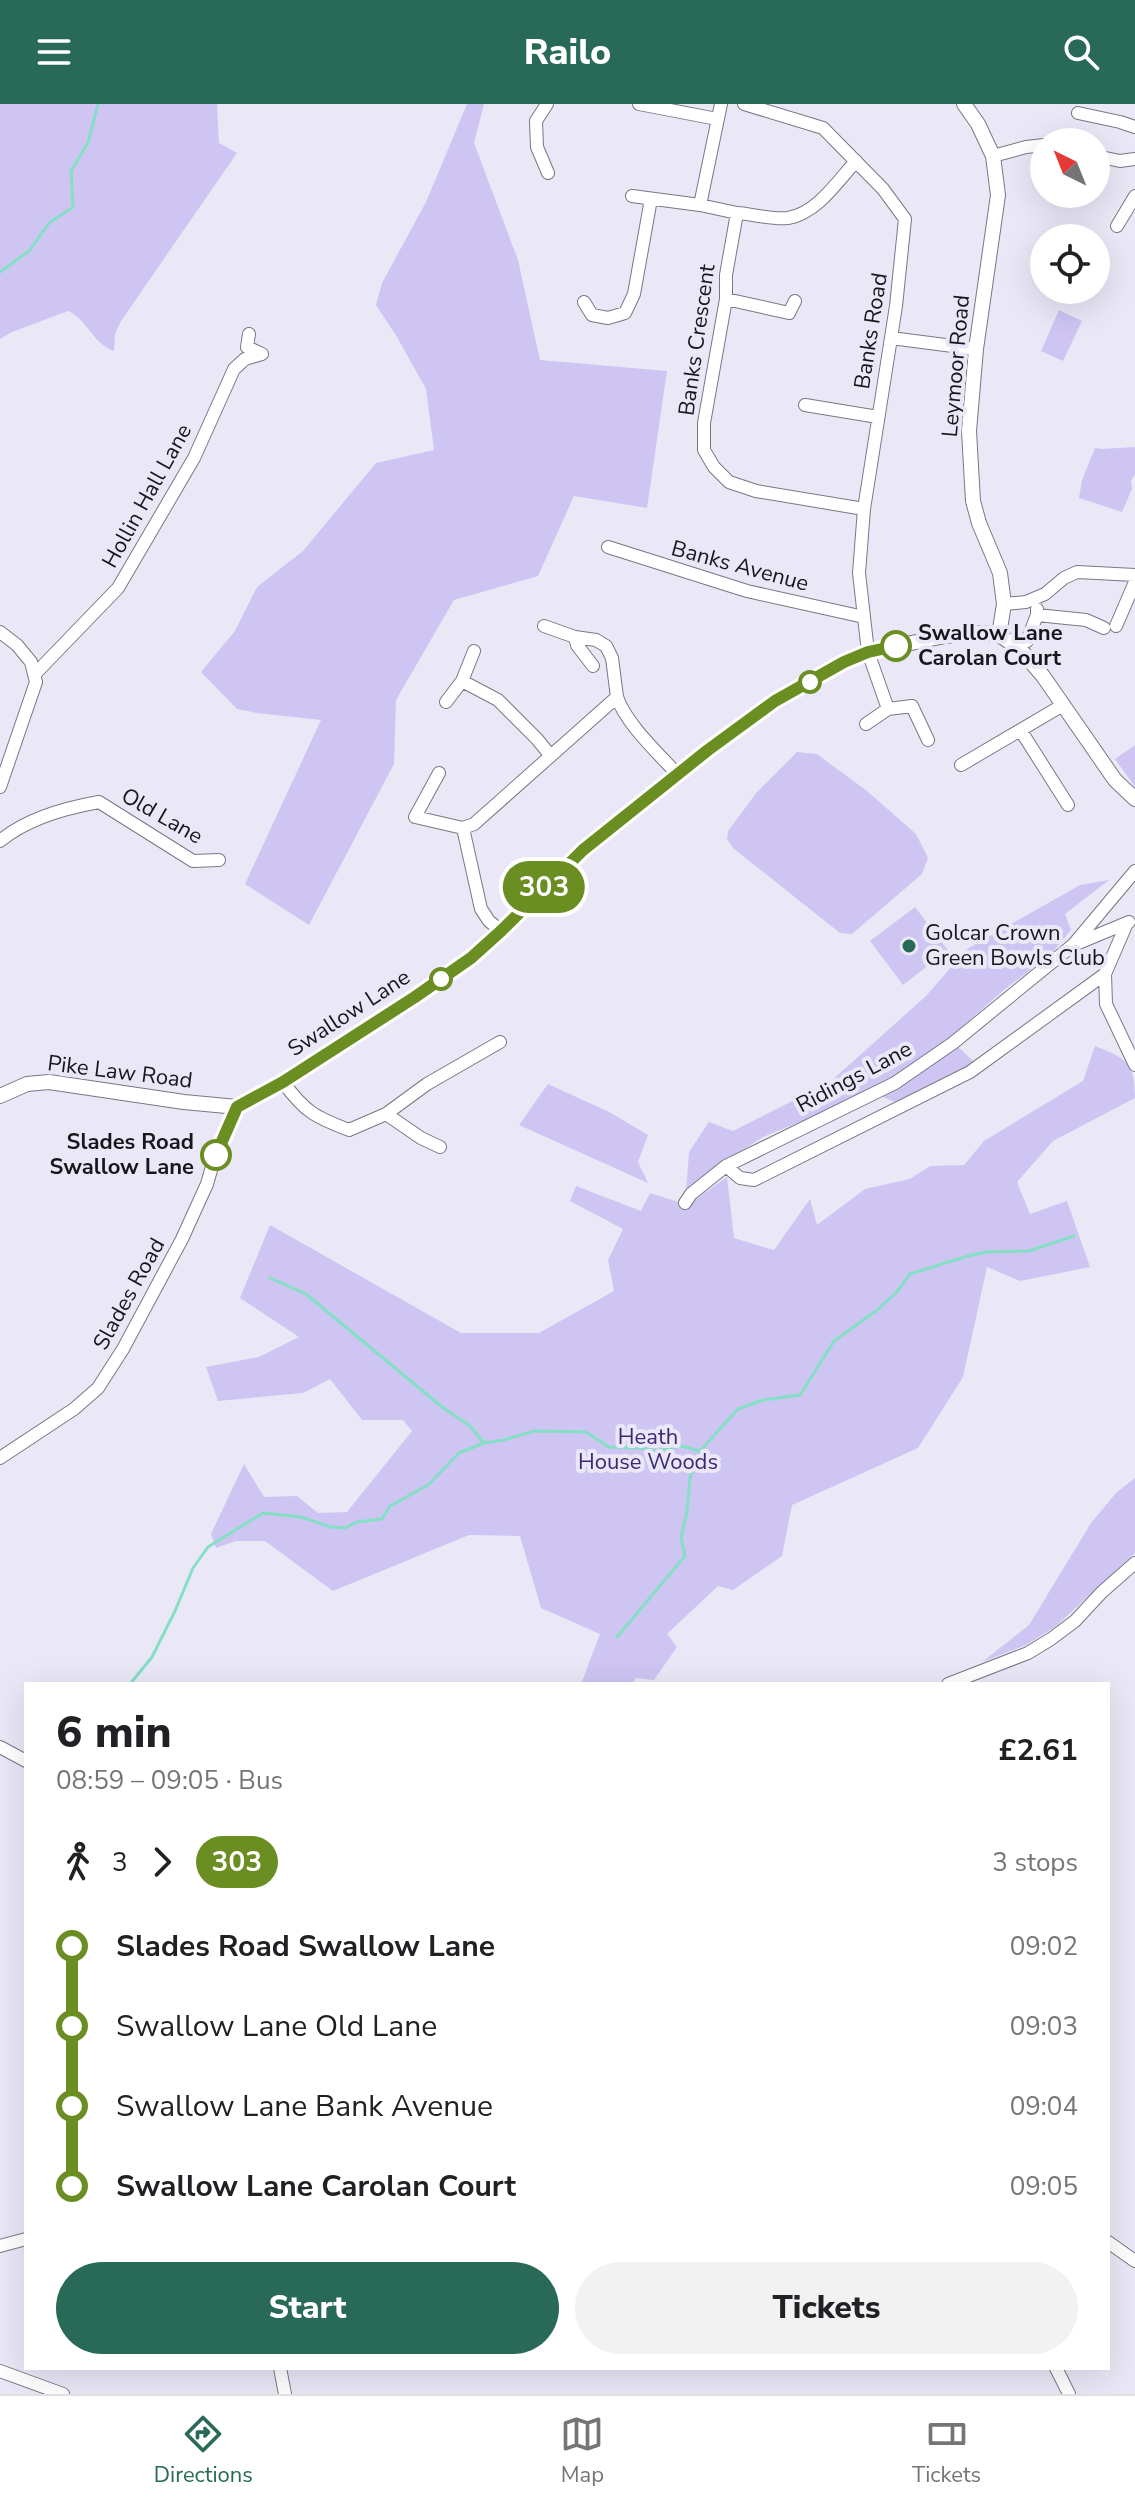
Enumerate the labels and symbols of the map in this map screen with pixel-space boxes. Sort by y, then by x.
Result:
north arrow [1030,128,1110,208]
street label: Banks Crescent [672,262,723,418]
street label: Banks Road [847,271,895,391]
street label: Leymoor Road [935,294,977,438]
street label: Hollin Hall Lane [95,419,199,573]
street label: Banks Avenue [668,533,812,599]
place label: Swallow Lane Carolan Court [918,618,1063,673]
marker: Swallow Lane Carolan Court [881,631,911,661]
unlabelled marker [799,671,821,693]
street label: Old Lane [116,781,208,851]
line badge: 303 [498,861,590,913]
place label: Golcar Crown Green Bowls Club [925,918,1105,973]
marker: Golcar Crown Green Bowls Club [900,937,918,955]
street label: Swallow Lane [282,962,416,1064]
unlabelled marker [430,968,452,990]
street label: Ridings Lane [791,1034,917,1120]
street label: Pike Law Road [46,1048,194,1096]
place label: Slades Road Swallow Lane [49,1127,194,1182]
marker: Slades Road Swallow Lane [201,1140,231,1170]
street label: Slades Road [86,1233,172,1355]
park label: Heath House Woods [578,1422,718,1477]

